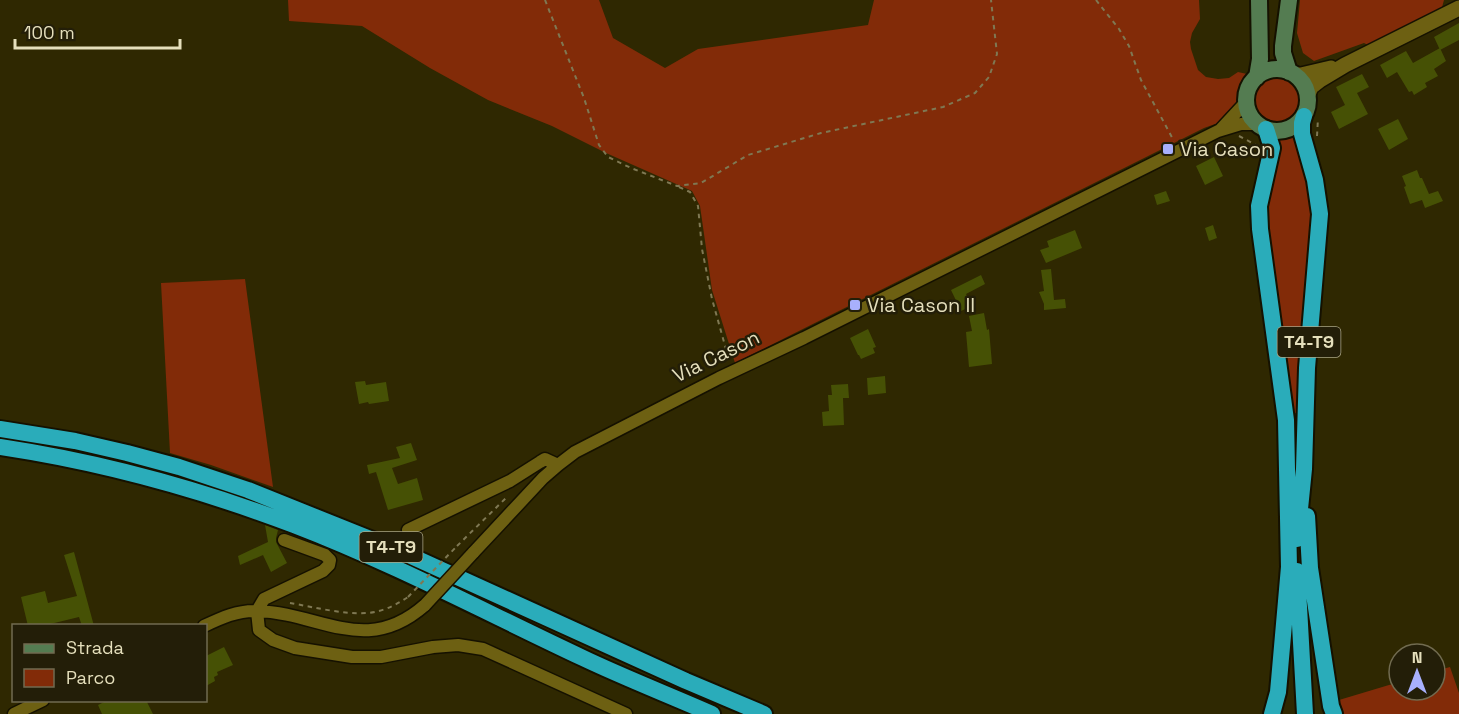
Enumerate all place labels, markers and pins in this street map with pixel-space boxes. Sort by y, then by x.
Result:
place label: Via Cason [1180,136,1273,162]
marker: Via Cason [1161,142,1175,156]
place label: Via Cason II [867,292,975,318]
marker: Via Cason II [848,298,862,312]

